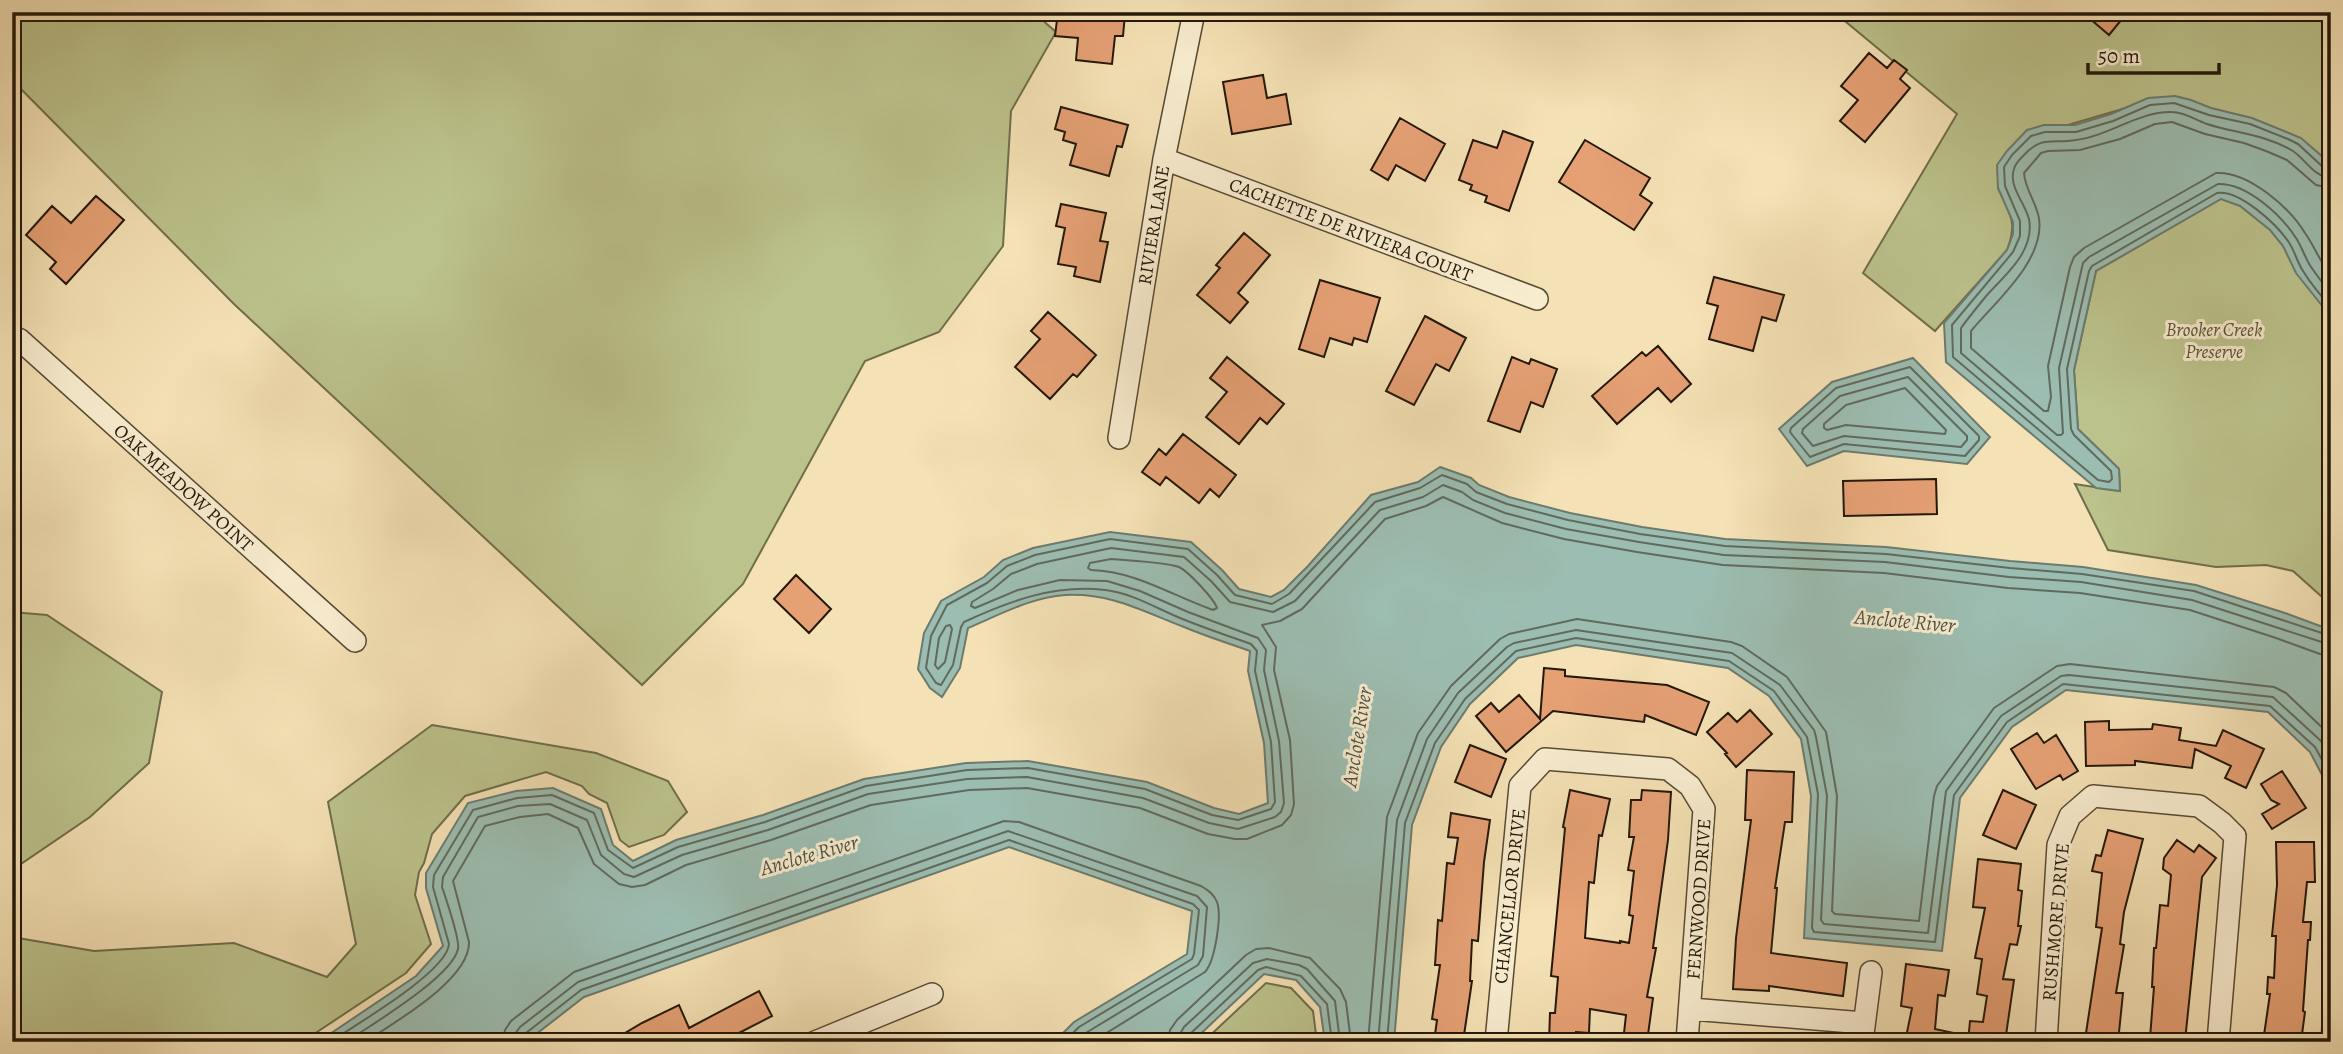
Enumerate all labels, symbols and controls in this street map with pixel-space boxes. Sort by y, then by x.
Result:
scale bar [2088,32,2219,76]
text: 50 m [2098,42,2140,70]
street label: RIVIERA LANE [1132,164,1176,287]
street label: CACHETTE DE RIVIERA COURT [1225,171,1477,289]
park label: Brooker Creek Preserve [2166,317,2262,365]
street label: OAK MEADOW POINT [108,418,259,558]
water label: Anclote River [1853,603,1957,639]
water label: Anclote River [1335,684,1379,790]
street label: CHANCELLOR DRIVE [1488,807,1532,985]
street label: FERNWOOD DRIVE [1680,818,1718,980]
water label: Anclote River [756,827,862,883]
street label: RUSHMORE DRIVE [2036,842,2076,1002]

